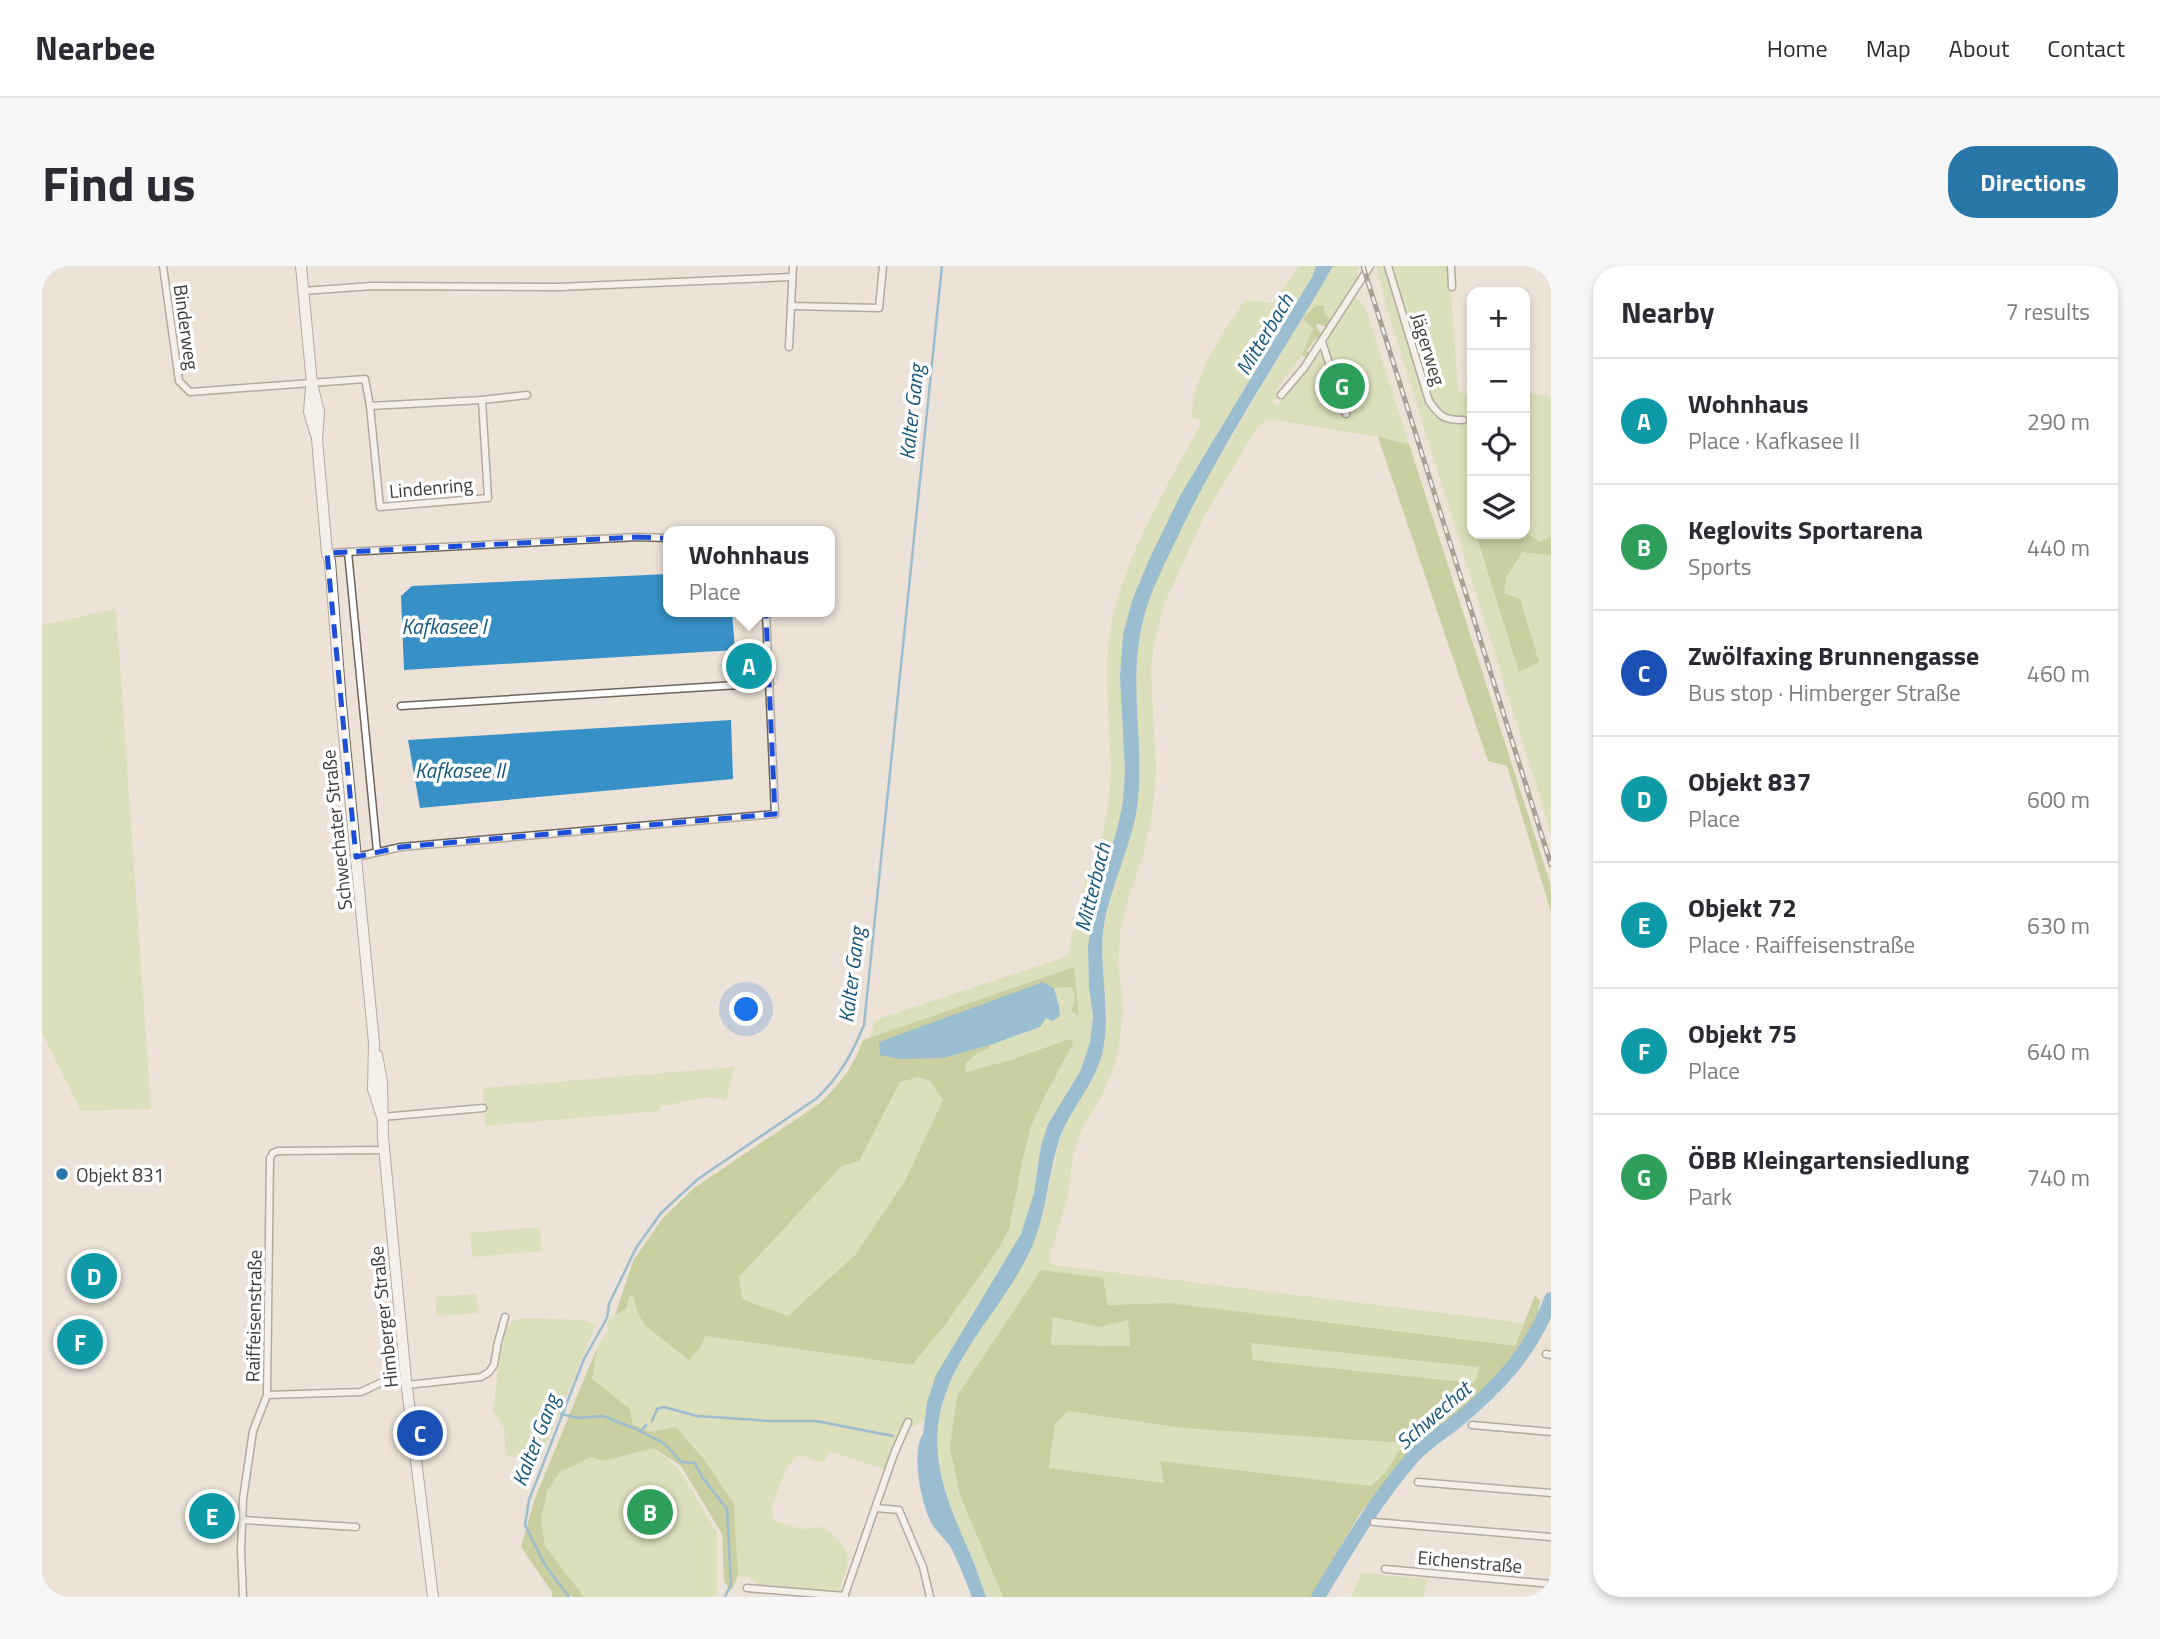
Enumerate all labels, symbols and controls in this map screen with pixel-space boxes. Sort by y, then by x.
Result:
text: Nearbee [35,23,155,73]
text: Home [1767,30,1828,66]
text: Map [1866,30,1911,66]
text: About [1949,30,2009,66]
text: Contact [2047,30,2125,66]
text: Find us [42,145,196,220]
button: Directions [1948,146,2118,218]
street label: Binderweg [167,282,207,372]
water label: Mitterbach [1227,287,1301,381]
map controls [1467,287,1530,539]
button: + [1467,287,1530,350]
text: Nearby [1621,289,1714,335]
text: 7 results [2006,294,2090,329]
street label: Jägerweg [1404,309,1454,389]
button: − [1467,350,1530,413]
water label: Kalter Gang [890,360,932,461]
pin: G [1319,360,1365,412]
text: Wohnhaus [1688,384,1809,423]
text: A [1637,404,1651,439]
text: 290 m [2027,404,2090,439]
button: locate [1467,413,1530,476]
text: Place · Kafkasee II [1688,423,1860,458]
street label: Lindenring [388,469,474,505]
button: layers [1467,476,1530,539]
text: Keglovits Sportarena [1688,510,1923,549]
popup [663,526,835,617]
text: B [1637,530,1651,565]
text: 440 m [2027,530,2090,565]
text: Wohnhaus [689,535,809,574]
text: Sports [1688,549,1751,584]
text: Place [689,574,741,609]
water label: Kafkasee I [402,610,489,642]
text: Zwölfaxing Brunnengasse [1688,636,1979,675]
pin: A [726,640,772,692]
text: C [1638,656,1650,691]
text: 460 m [2027,656,2090,691]
text: Bus stop · Himberger Straße [1688,675,1961,710]
street label: Schwechater Straße [313,748,359,912]
water label: Kafkasee II [415,754,507,786]
text: Objekt 837 [1688,762,1811,801]
text: D [1637,782,1651,817]
text: 600 m [2027,782,2090,817]
text: Place [1688,801,1740,836]
water label: Mitterbach [1066,839,1119,935]
text: Objekt 72 [1688,888,1797,927]
text: E [1638,908,1650,943]
text: 630 m [2027,908,2090,943]
water label: Kalter Gang [829,923,873,1025]
text: Place · Raiffeisenstraße [1688,927,1915,962]
your location [729,992,763,1026]
text: Objekt 75 [1688,1014,1797,1053]
text: F [1638,1034,1650,1069]
text: 640 m [2027,1034,2090,1069]
text: Place [1688,1053,1740,1088]
text: ÖBB Kleingartensiedlung [1688,1140,1969,1179]
place label: Objekt 831 [76,1160,164,1189]
text: G [1637,1160,1651,1195]
text: 740 m [2027,1160,2090,1195]
marker: Objekt 831 [54,1166,70,1182]
text: Park [1688,1179,1732,1214]
street label: Himberger Straße [361,1245,405,1389]
pin: D [71,1250,117,1302]
street label: Raiffeisenstraße [237,1250,269,1382]
pin: F [57,1316,103,1368]
water label: Schwechat [1388,1372,1479,1457]
water label: Kalter Gang [503,1387,568,1491]
pin: C [397,1407,443,1459]
pin: B [627,1486,673,1538]
pin: E [189,1490,235,1542]
street label: Eichenstraße [1416,1542,1524,1580]

